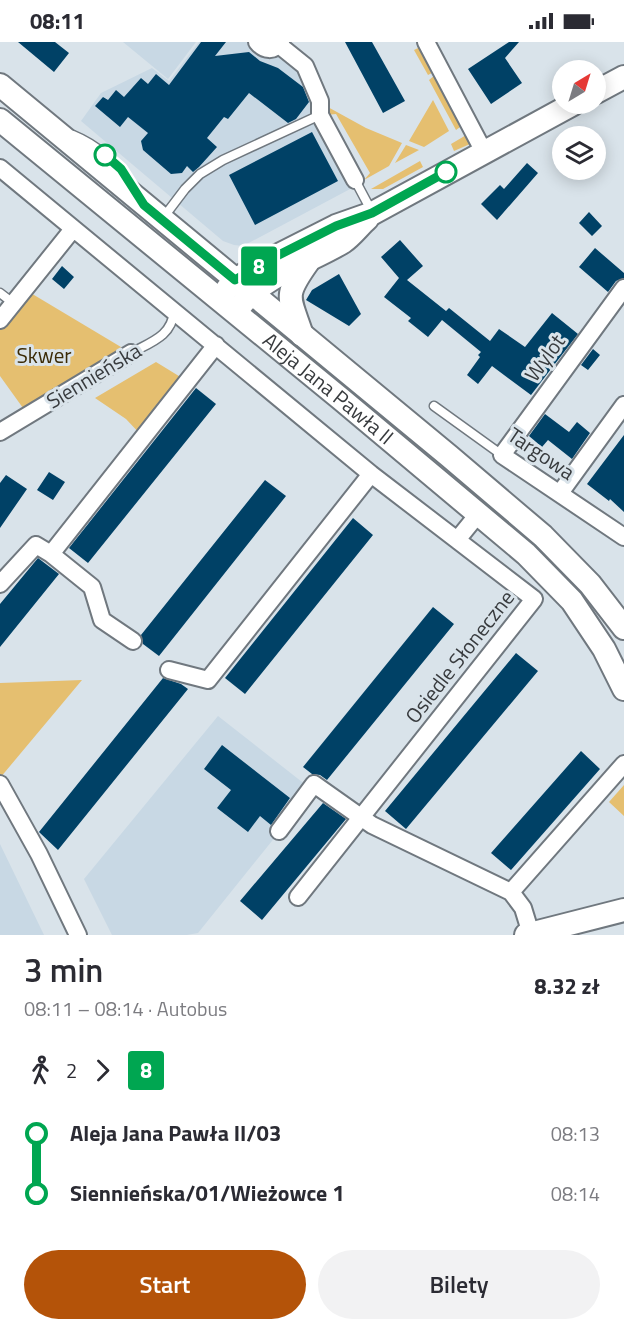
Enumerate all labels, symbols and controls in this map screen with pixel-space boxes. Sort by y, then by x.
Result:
text: 08:11 [30,4,85,38]
north arrow [552,60,606,114]
map controls [552,60,606,180]
button: layers [552,126,606,180]
unlabelled marker [94,144,116,166]
unlabelled marker [435,161,457,183]
line badge: 8 [240,246,278,286]
text: 8 [253,250,265,282]
street label: Aleja Jana Pawła II [256,324,401,452]
street label: Wylot [516,326,573,388]
street label: Siennieńska [40,334,148,416]
park label: Skwer [16,339,72,371]
street label: Targowa [502,419,582,488]
street label: Osiedle Słoneczne [397,583,522,730]
text: 3 min [24,945,103,995]
text: 8.32 zł [534,969,600,1003]
text: 08:11 – 08:14 · Autobus [24,993,227,1024]
icon: walk [24,1054,57,1087]
icon: forward [86,1054,119,1087]
text: 8 [140,1054,152,1086]
text: 2 [66,1055,77,1086]
text: Aleja Jana Pawła II/03 [70,1116,281,1150]
text: 08:13 [551,1118,600,1149]
text: Siennieńska/01/Wieżowce 1 [70,1176,345,1210]
text: 08:14 [551,1178,600,1209]
button: Start [24,1250,306,1319]
button: Bilety [318,1250,600,1319]

